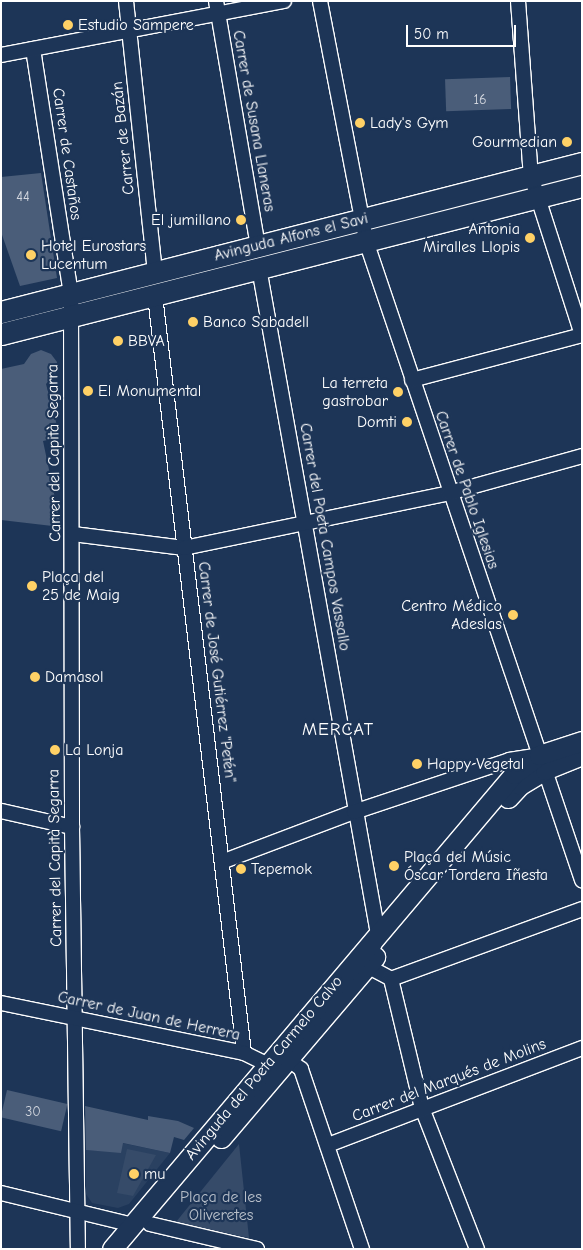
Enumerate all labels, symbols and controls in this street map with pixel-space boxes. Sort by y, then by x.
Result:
place label: Estudio Sampere [78,15,194,35]
scale bar [408,15,518,47]
marker: Estudio Sampere [62,19,74,31]
text: 50 m [414,25,449,43]
street label: Carrer de Susana Llaneras [229,29,279,213]
street label: Carrer de Bazán [108,80,138,196]
street label: Carrer de Castaños [48,87,86,221]
house number: 16 [473,92,487,108]
place label: Lady's Gym [370,113,449,133]
marker: Lady's Gym [354,117,366,129]
place label: Gourmedian [472,132,557,152]
marker: Gourmedian [561,136,573,148]
house number: 44 [16,189,30,205]
street label: Avinguda Alfons el Savi [212,209,370,265]
place label: El jumillano [151,210,231,230]
marker: El jumillano [235,214,247,226]
place label: Antonia Miralles Llopis [423,219,520,257]
marker: Antonia Miralles Llopis [524,232,536,244]
place label: Hotel Eurostars Lucentum [41,236,146,274]
marker: Hotel Eurostars Lucentum [25,249,37,261]
place label: Banco Sabadell [203,312,309,332]
marker: Banco Sabadell [187,316,199,328]
place label: BBVA [128,331,165,351]
marker: BBVA [112,335,124,347]
street label: Carrer del Capità Segarra [43,364,65,542]
place label: La terreta gastrobar [322,373,388,411]
place label: El Monumental [98,381,201,401]
marker: El Monumental [82,385,94,397]
marker: La terreta gastrobar [392,386,404,398]
street label: Carrer de Pablo Iglesias [431,408,503,572]
place label: Domti [357,412,397,432]
marker: Domti [401,416,413,428]
street label: Carrer del Poeta Campos Vassallo [295,422,355,652]
street label: Carrer de José Gutiérrez "Petén" [194,561,240,783]
place label: Plaça del 25 de Maig [42,567,120,605]
marker: Plaça del 25 de Maig [26,580,38,592]
place label: Centro Médico Adeslas [401,596,502,634]
marker: Centro Médico Adeslas [506,608,520,622]
place label: Damasol [45,667,103,687]
marker: Damasol [29,671,41,683]
district label: MERCAT [301,719,375,741]
place label: La Lonja [65,740,123,760]
marker: La Lonja [49,744,61,756]
place label: Happy Vegetal [427,754,524,774]
marker: Happy Vegetal [411,758,423,770]
street label: Carrer del Capità Segarra [44,769,66,947]
place label: Plaça del Músic Óscar Tordera Iñesta [404,847,548,885]
place label: Tepemok [251,859,312,879]
marker: Plaça del Músic Óscar Tordera Iñesta [388,860,400,872]
marker: Tepemok [235,863,247,875]
street label: Avinguda del Poeta Carmelo Calvo [181,972,347,1164]
street label: Carrer de Juan de Herrera [56,987,242,1045]
street label: Carrer del Marqués de Molins [349,1034,549,1126]
house number: 30 [25,1104,41,1120]
place label: mu [144,1164,165,1184]
marker: mu [128,1168,140,1180]
park label: Plaça de les Oliveretes [180,1187,262,1225]

